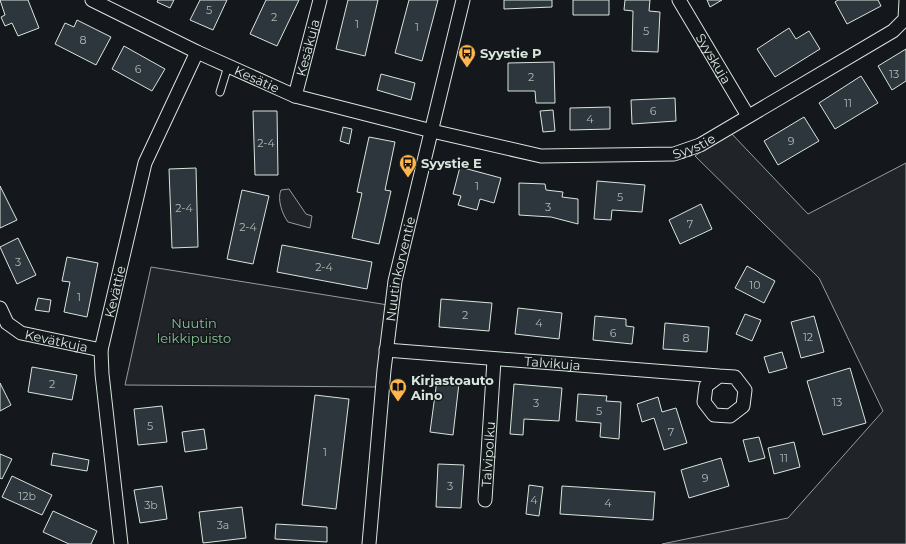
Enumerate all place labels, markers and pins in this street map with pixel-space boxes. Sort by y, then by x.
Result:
bus stop icon: Syystie P [457,43,477,68]
place label: Syystie P [480,45,541,61]
bus stop icon: Syystie E [398,153,418,178]
place label: Syystie E [421,155,482,171]
place label: Kirjastoauto Aino [410,372,494,403]
library icon: Kirjastoauto Aino [388,377,408,402]

